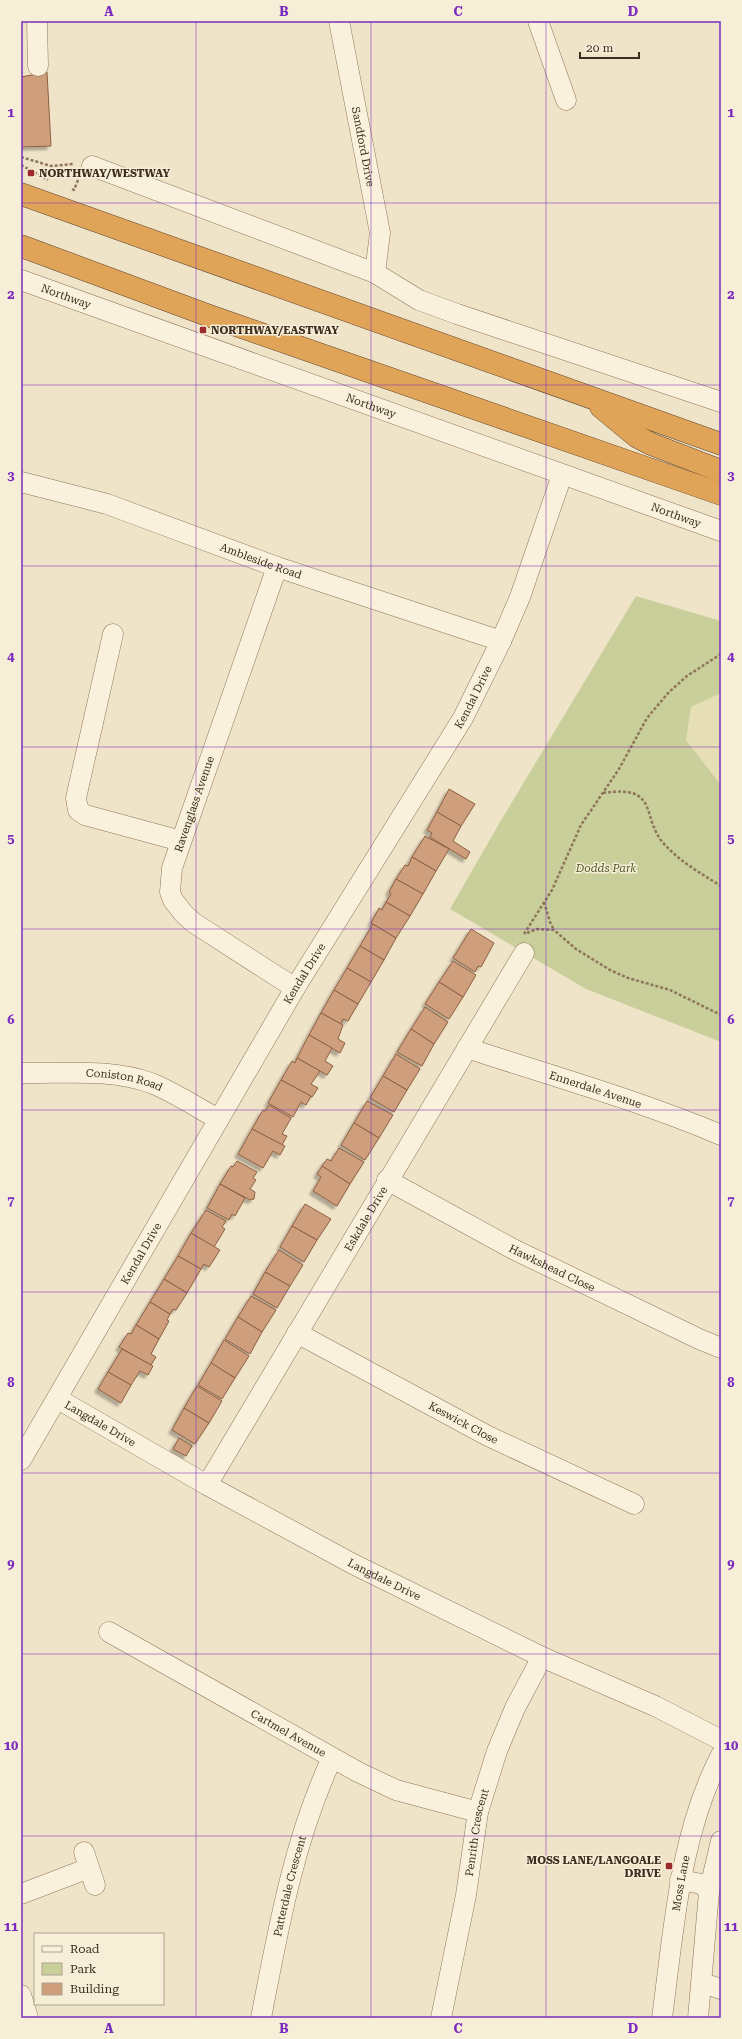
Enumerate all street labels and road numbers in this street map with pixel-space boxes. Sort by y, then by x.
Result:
street label: Sandford Drive [349,106,377,188]
street label: Northway [39,282,93,312]
street label: Northway [344,391,398,421]
street label: Northway [649,500,703,531]
street label: Ambleside Road [218,541,303,582]
street label: Kendal Drive [452,664,495,731]
street label: Ravenglass Avenue [172,754,217,854]
street label: Kendal Drive [281,941,328,1006]
street label: Coniston Road [86,1067,165,1094]
street label: Ennerdale Avenue [548,1069,643,1111]
street label: Eskdale Drive [342,1184,390,1254]
street label: Kendal Drive [118,1220,164,1287]
street label: Hawkshead Close [507,1242,597,1295]
street label: Langdale Drive [62,1398,138,1450]
street label: Keswick Close [426,1399,500,1447]
street label: Langdale Drive [345,1556,423,1603]
street label: Cartmel Avenue [248,1707,328,1760]
street label: Penrith Crescent [463,1787,492,1877]
street label: Patterdale Crescent [271,1834,309,1938]
street label: Moss Lane [670,1854,693,1912]

